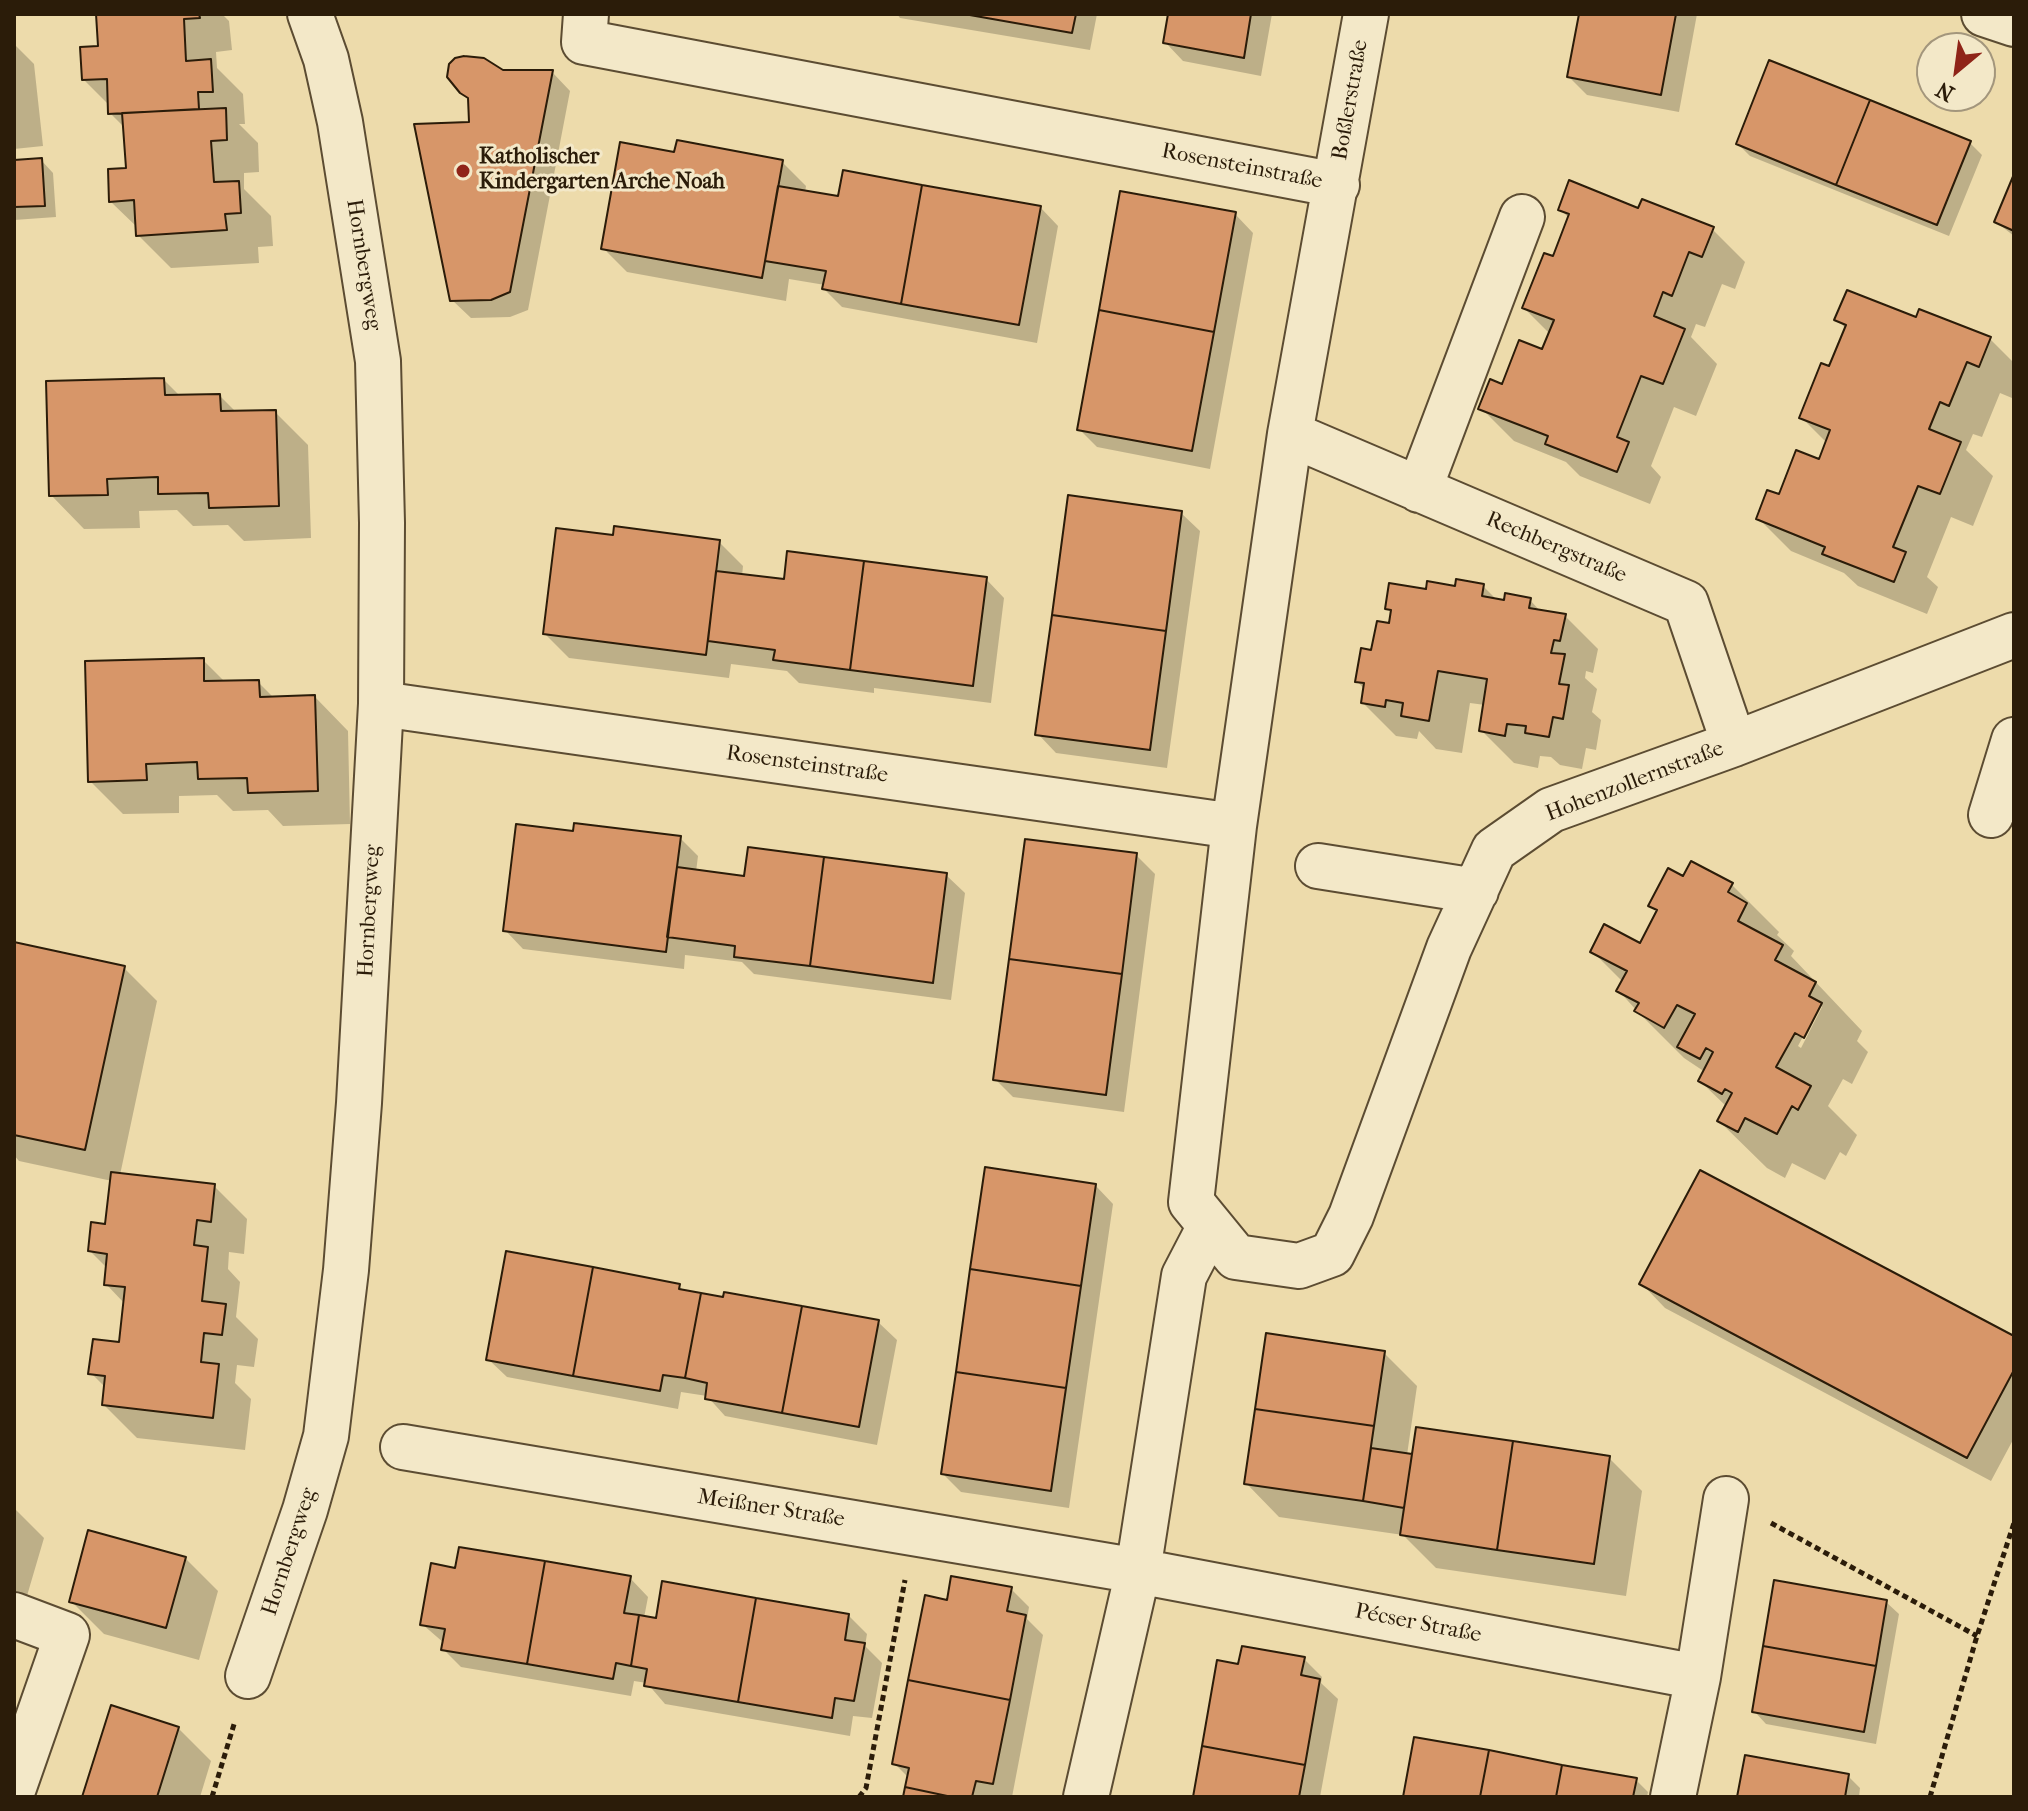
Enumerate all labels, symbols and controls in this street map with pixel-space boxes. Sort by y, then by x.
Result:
north arrow [1916,32,1996,112]
street label: Boßlerstraße [1327,38,1375,162]
text: N [1932,76,1959,107]
street label: Rosensteinstraße [1159,138,1325,196]
place label: Katholischer Kindergarten Arche Noah [479,145,725,196]
marker: Katholischer Kindergarten Arche Noah [454,162,472,180]
street label: Hornbergweg [340,197,386,333]
street label: Rechbergstraße [1482,506,1630,590]
street label: Hohenzollernstraße [1542,736,1728,828]
street label: Rosensteinstraße [724,741,890,789]
street label: Hornbergweg [353,844,387,978]
street label: Meißner Straße [696,1484,846,1534]
street label: Hornbergweg [257,1485,323,1619]
street label: Pécser Straße [1353,1599,1483,1649]

